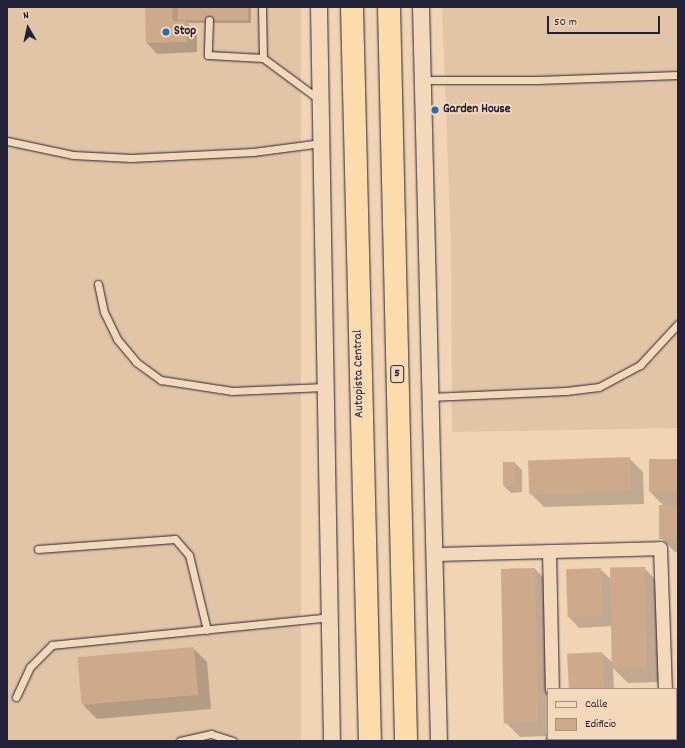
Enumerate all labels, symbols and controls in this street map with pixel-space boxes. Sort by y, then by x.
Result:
north arrow [8,8,48,48]
text: N [22,8,30,24]
scale bar [549,8,662,34]
text: 50 m [554,14,577,31]
place label: Stop [174,24,196,40]
marker: Stop [161,27,171,37]
place label: Garden House [443,102,511,118]
marker: Garden House [430,105,440,115]
street label: Autopista Central [351,330,369,418]
road number: 5 [390,364,404,384]
legend [547,688,677,740]
text: Calle [585,696,608,713]
text: Edificio [585,716,616,733]

